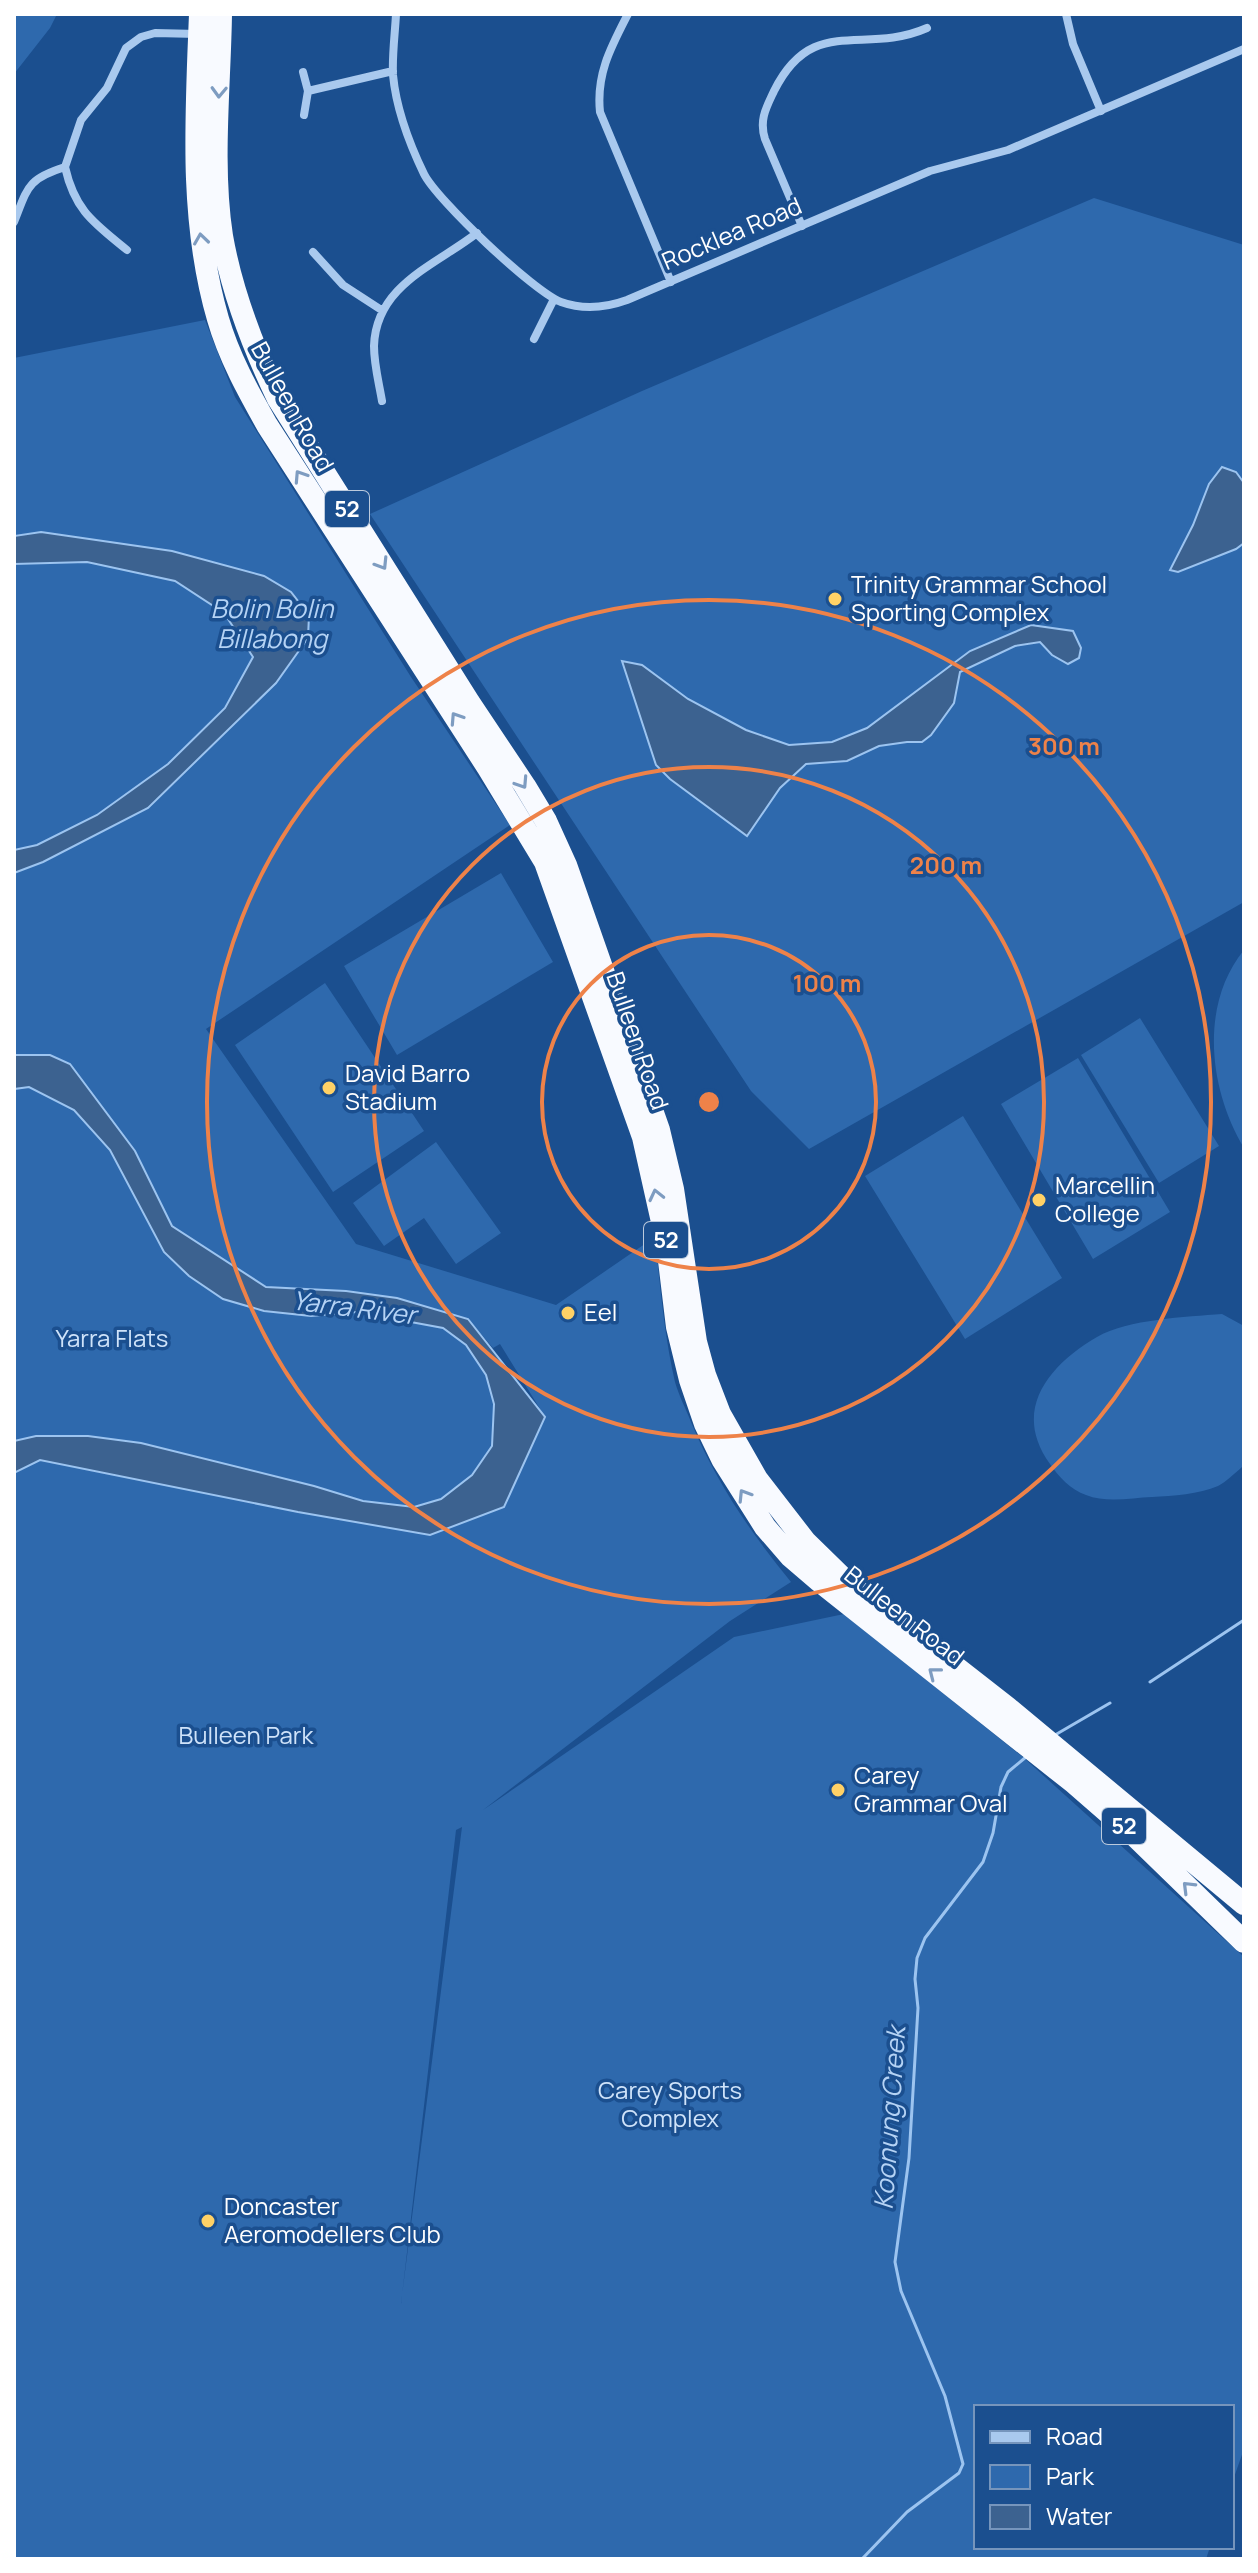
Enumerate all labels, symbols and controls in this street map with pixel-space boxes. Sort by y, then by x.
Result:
one-way arrow [211,86,228,99]
street label: Rocklea Road [656,188,806,277]
one-way arrow [193,232,210,246]
street label: Bulleen Road [244,335,343,477]
one-way arrow [294,471,309,485]
road number: 52 [325,491,369,527]
one-way arrow [372,555,387,570]
place label: Trinity Grammar School Sporting Complex [851,567,1107,628]
water label: Bolin Bolin Billabong [210,590,335,656]
marker: Trinity Grammar School Sporting Complex [826,590,844,608]
one-way arrow [450,713,465,727]
text: 300 m [1028,729,1100,762]
one-way arrow [513,774,528,789]
text: 200 m [910,848,982,881]
text: 100 m [793,966,861,999]
street label: Bulleen Road [599,967,677,1114]
place label: David Barro Stadium [345,1056,470,1117]
marker: David Barro Stadium [320,1079,338,1097]
centre of rings [695,1088,723,1116]
place label: Marcellin College [1055,1168,1155,1229]
one-way arrow [648,1189,665,1202]
marker: Marcellin College [1030,1191,1048,1209]
road number: 52 [644,1222,688,1258]
water label: Yarra River [290,1282,422,1333]
place label: Eel [584,1295,617,1328]
marker: Eel [559,1304,577,1322]
park label: Yarra Flats [56,1321,168,1354]
one-way arrow [739,1489,754,1504]
street label: Bulleen Road [838,1558,972,1672]
one-way arrow [928,1669,943,1683]
park label: Bulleen Park [179,1718,314,1751]
place label: Carey Grammar Oval [854,1758,1008,1819]
marker: Carey Grammar Oval [829,1781,847,1799]
road number: 52 [1102,1808,1146,1844]
one-way arrow [1183,1882,1197,1897]
water label: Koonung Creek [865,2021,914,2211]
park label: Carey Sports Complex [598,2073,742,2134]
place label: Doncaster Aeromodellers Club [224,2189,441,2250]
marker: Doncaster Aeromodellers Club [199,2212,217,2230]
legend [974,2405,1234,2549]
text: Road [1046,2419,1103,2452]
text: Park [1046,2459,1095,2492]
text: Water [1046,2499,1113,2532]

